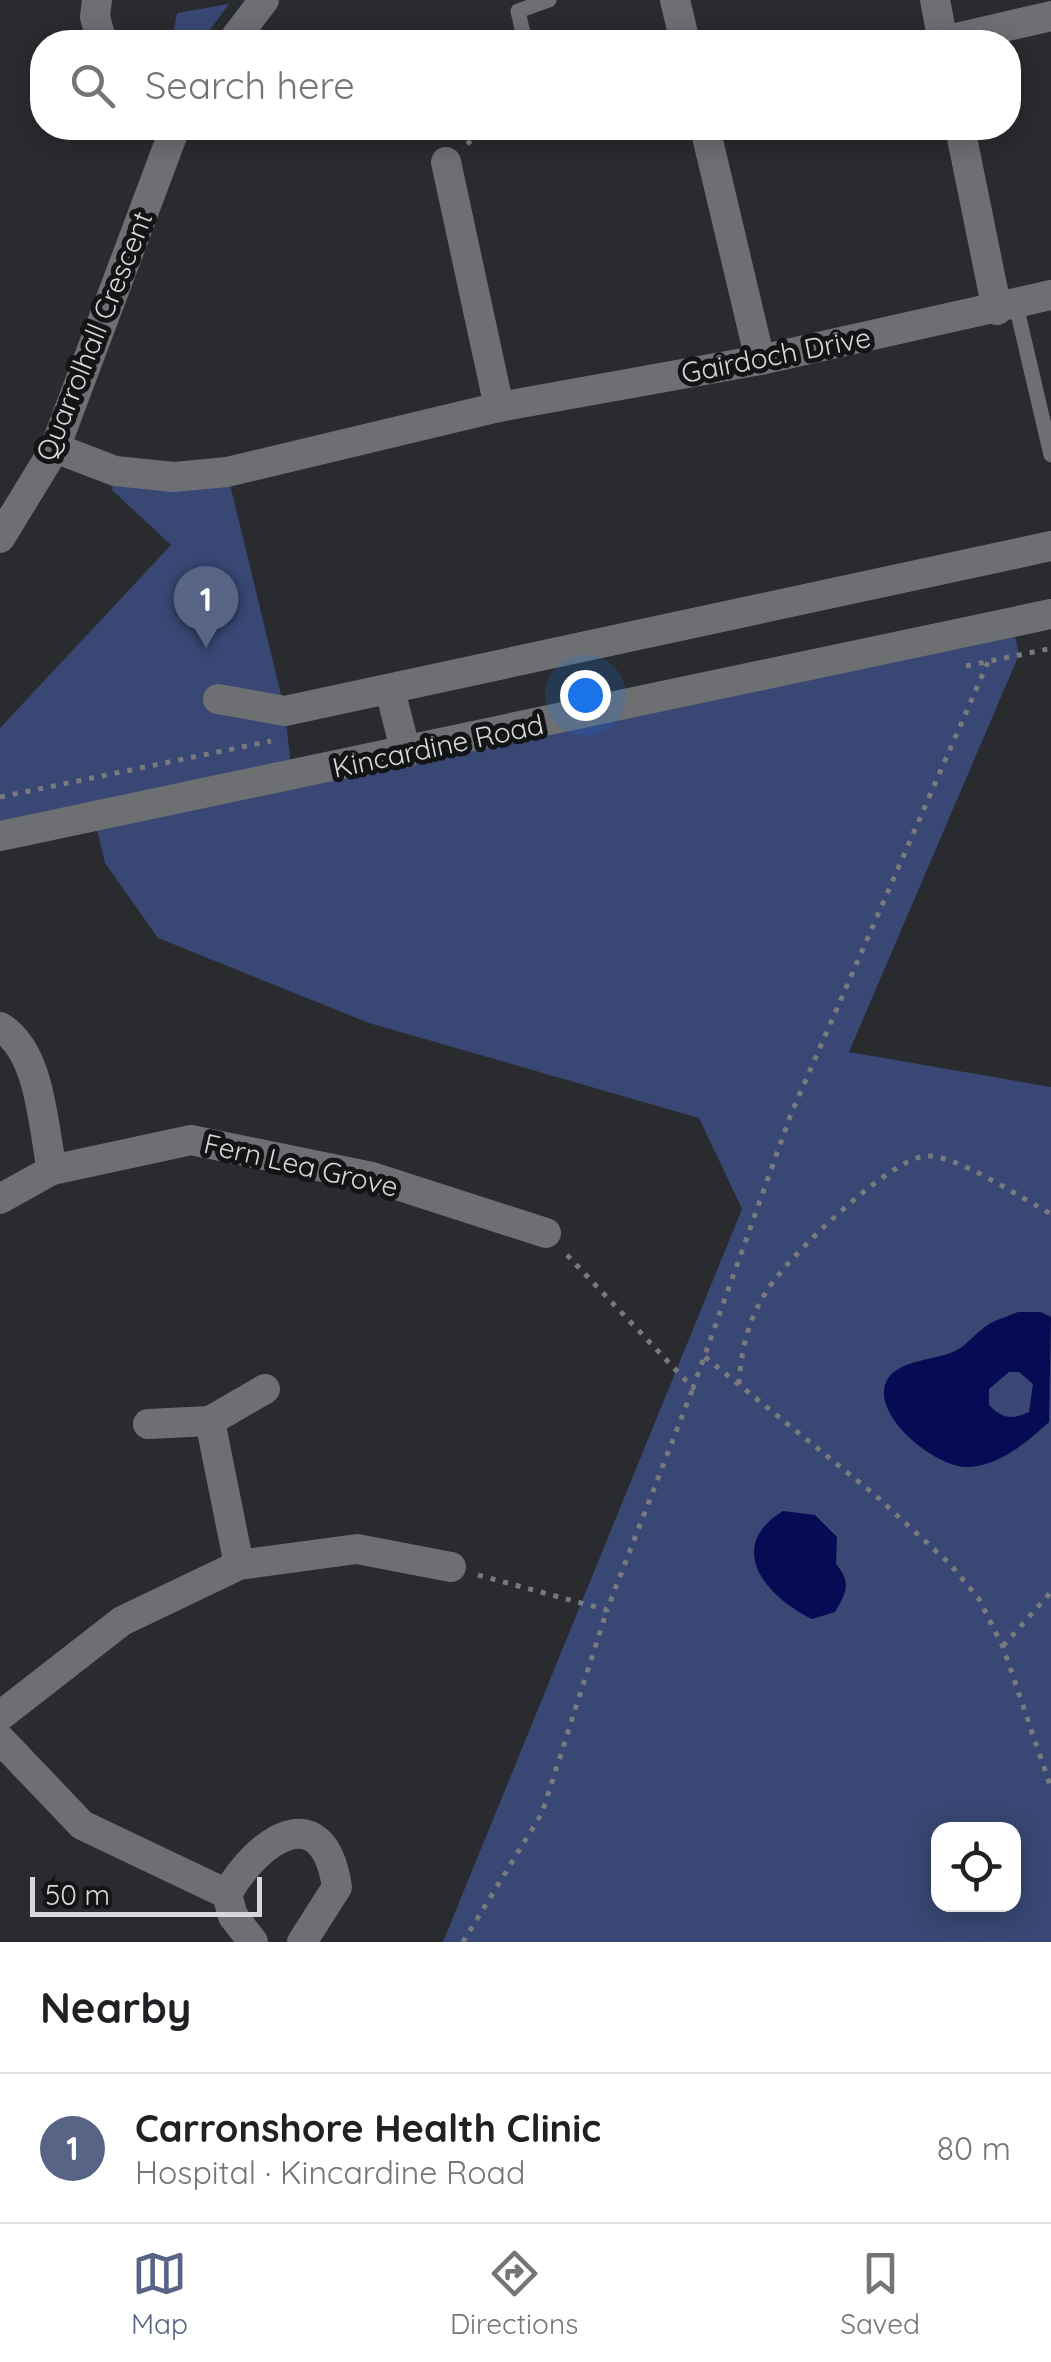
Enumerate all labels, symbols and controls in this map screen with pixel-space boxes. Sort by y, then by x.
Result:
search box [30,30,1021,140]
icon: search [65,58,120,113]
text: Search here [145,61,355,109]
street label: Quarrolhall Crescent [28,206,160,466]
street label: Gairdoch Drive [678,319,874,390]
pin: 1 [174,566,238,648]
your location [560,670,611,721]
street label: Kincardine Road [329,706,547,785]
street label: Fern Lea Grove [201,1125,402,1204]
map controls [931,1822,1021,1912]
button: locate [931,1822,1021,1912]
scale bar [30,1872,262,1916]
text: 50 m [45,1877,110,1912]
text: Nearby [40,1981,191,2034]
text: Carronshore Health Clinic [135,2104,601,2152]
text: 1 [66,2128,79,2168]
text: 80 m [937,2128,1011,2168]
text: Hospital · Kincardine Road [135,2152,525,2192]
tab: Map [131,2246,188,2341]
tab: Directions [450,2246,578,2341]
tab: Saved [840,2246,920,2341]

